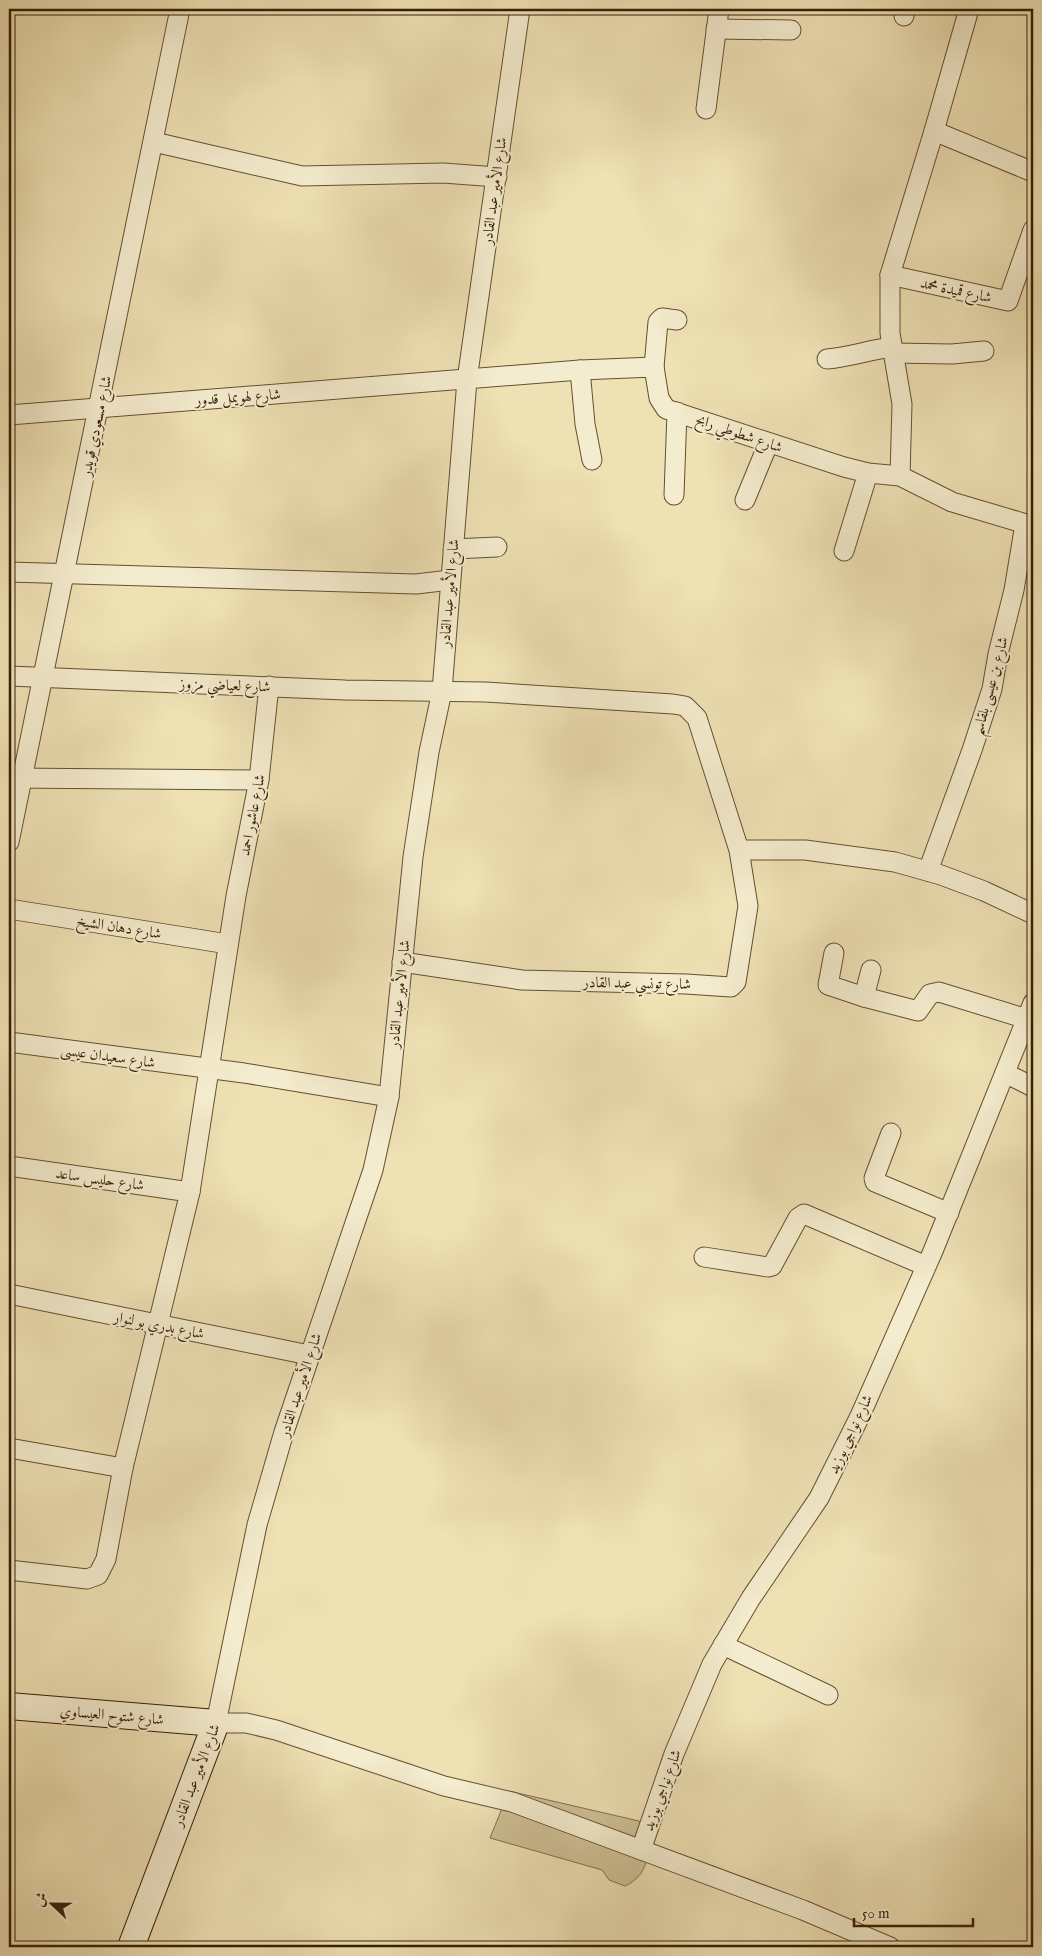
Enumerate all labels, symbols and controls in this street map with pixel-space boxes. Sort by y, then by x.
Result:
street label: شارع الأمير عبد القادر [475,136,514,248]
street label: شارع قميدة محمد [918,274,993,310]
street label: شارع مسعودي قويدر [76,374,119,481]
street label: شارع لهويمل قدور [193,385,282,413]
street label: شارع شطوطي رابح [692,410,785,461]
street label: شارع الأمير عبد القادر [433,538,467,650]
street label: شارع بن عيسى بلقاسم [968,635,1018,739]
street label: شارع لعياضي مزوز [177,674,271,701]
street label: شارع عاشور احمد [235,773,273,858]
street label: شارع دهان الشيخ [74,911,163,948]
street label: شارع الأمير عبد القادر [382,939,418,1051]
street label: شارع تونسي عبد القادر [581,973,691,998]
street label: شارع سعيدان عيسى [59,1040,156,1076]
street label: شارع حليس ساعد [54,1164,145,1198]
street label: شارع بدري بو لنوار [109,1307,206,1347]
street label: شارع الأمير عبد القادر [272,1330,329,1442]
street label: شارع نواجي بوزيد [824,1392,880,1478]
street label: شارع شتوح العيساوي [59,1701,165,1732]
street label: شارع الأمير عبد القادر [166,1720,228,1832]
street label: شارع نواجي بوزيد [639,1747,689,1835]
north arrow [28,1878,78,1928]
text: ش [30,1890,52,1909]
scale bar [854,1896,973,1928]
text: 50 m [862,1904,890,1923]

